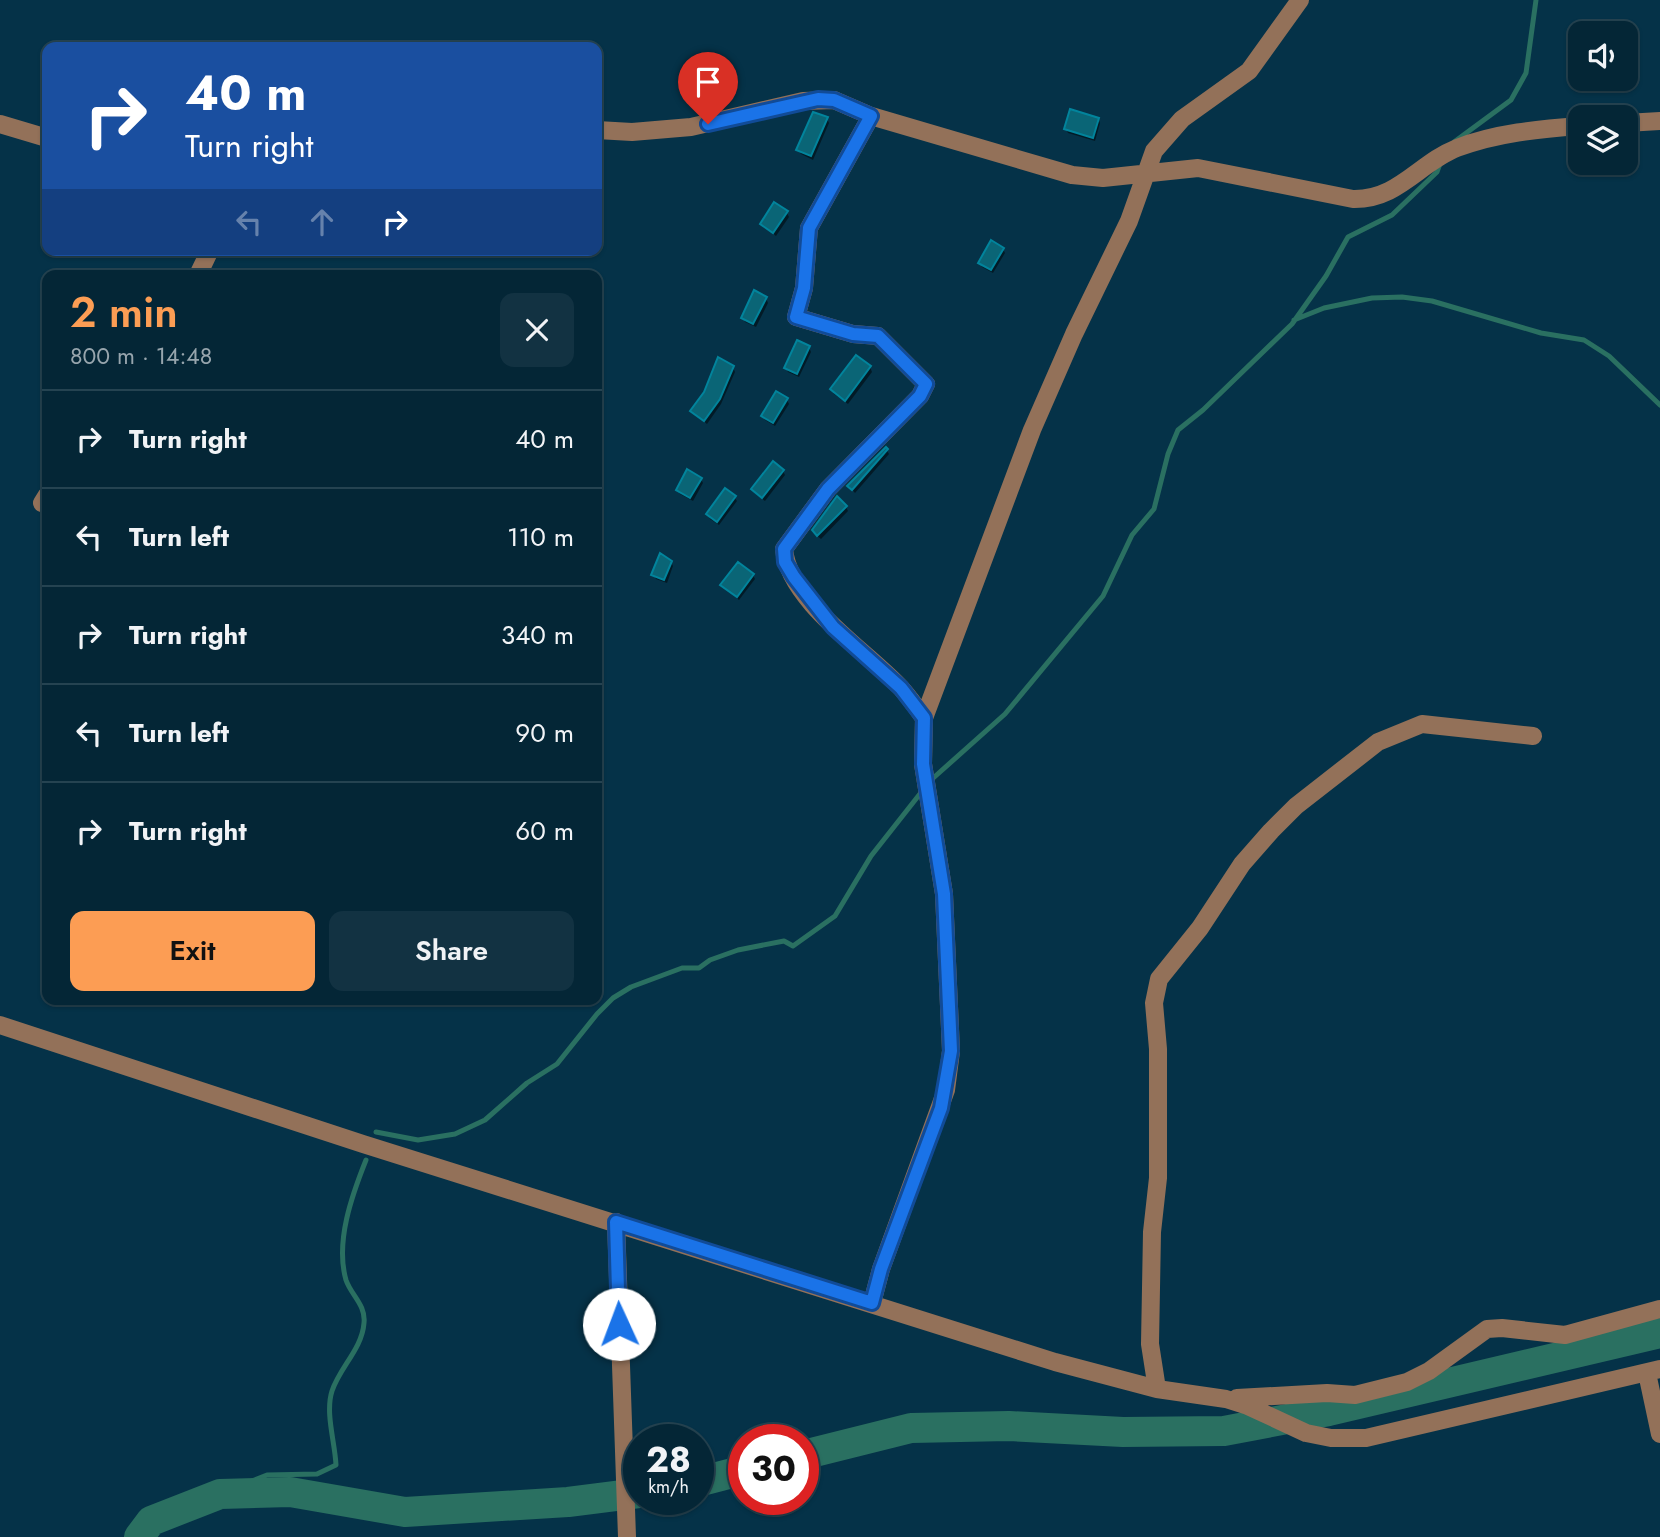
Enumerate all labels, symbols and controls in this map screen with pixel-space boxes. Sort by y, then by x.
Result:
map controls [1568,21,1638,175]
button: sound [1568,21,1638,91]
pin [678,52,738,124]
text: 40 m [185,58,307,128]
icon: arrive [689,63,727,101]
icon: right [70,70,161,161]
button: layers [1568,105,1638,175]
text: Turn right [185,123,314,169]
icon: left [230,203,268,241]
icon: ahead [303,203,341,241]
icon: right [376,203,414,241]
text: 2 min [70,282,178,343]
button: close [500,293,574,367]
text: 800 m · 14:48 [70,339,212,373]
icon: right [70,420,108,458]
text: Turn right [129,420,247,458]
text: 40 m [515,420,574,458]
icon: left [70,518,108,556]
text: Turn left [129,518,229,556]
text: 110 m [507,518,574,556]
icon: right [70,616,108,654]
text: Turn right [129,616,247,654]
text: 340 m [501,616,574,654]
icon: left [70,714,108,752]
text: Turn left [129,714,229,752]
text: 90 m [515,714,574,752]
icon: right [70,812,108,850]
text: Turn right [129,812,247,850]
text: 60 m [515,812,574,850]
button: Exit [70,911,315,991]
button: Share [329,911,574,991]
position arrow [582,1287,656,1361]
speed limit sign: 30 [728,1424,819,1515]
text: 28 [646,1435,691,1485]
text: km/h [648,1474,689,1500]

